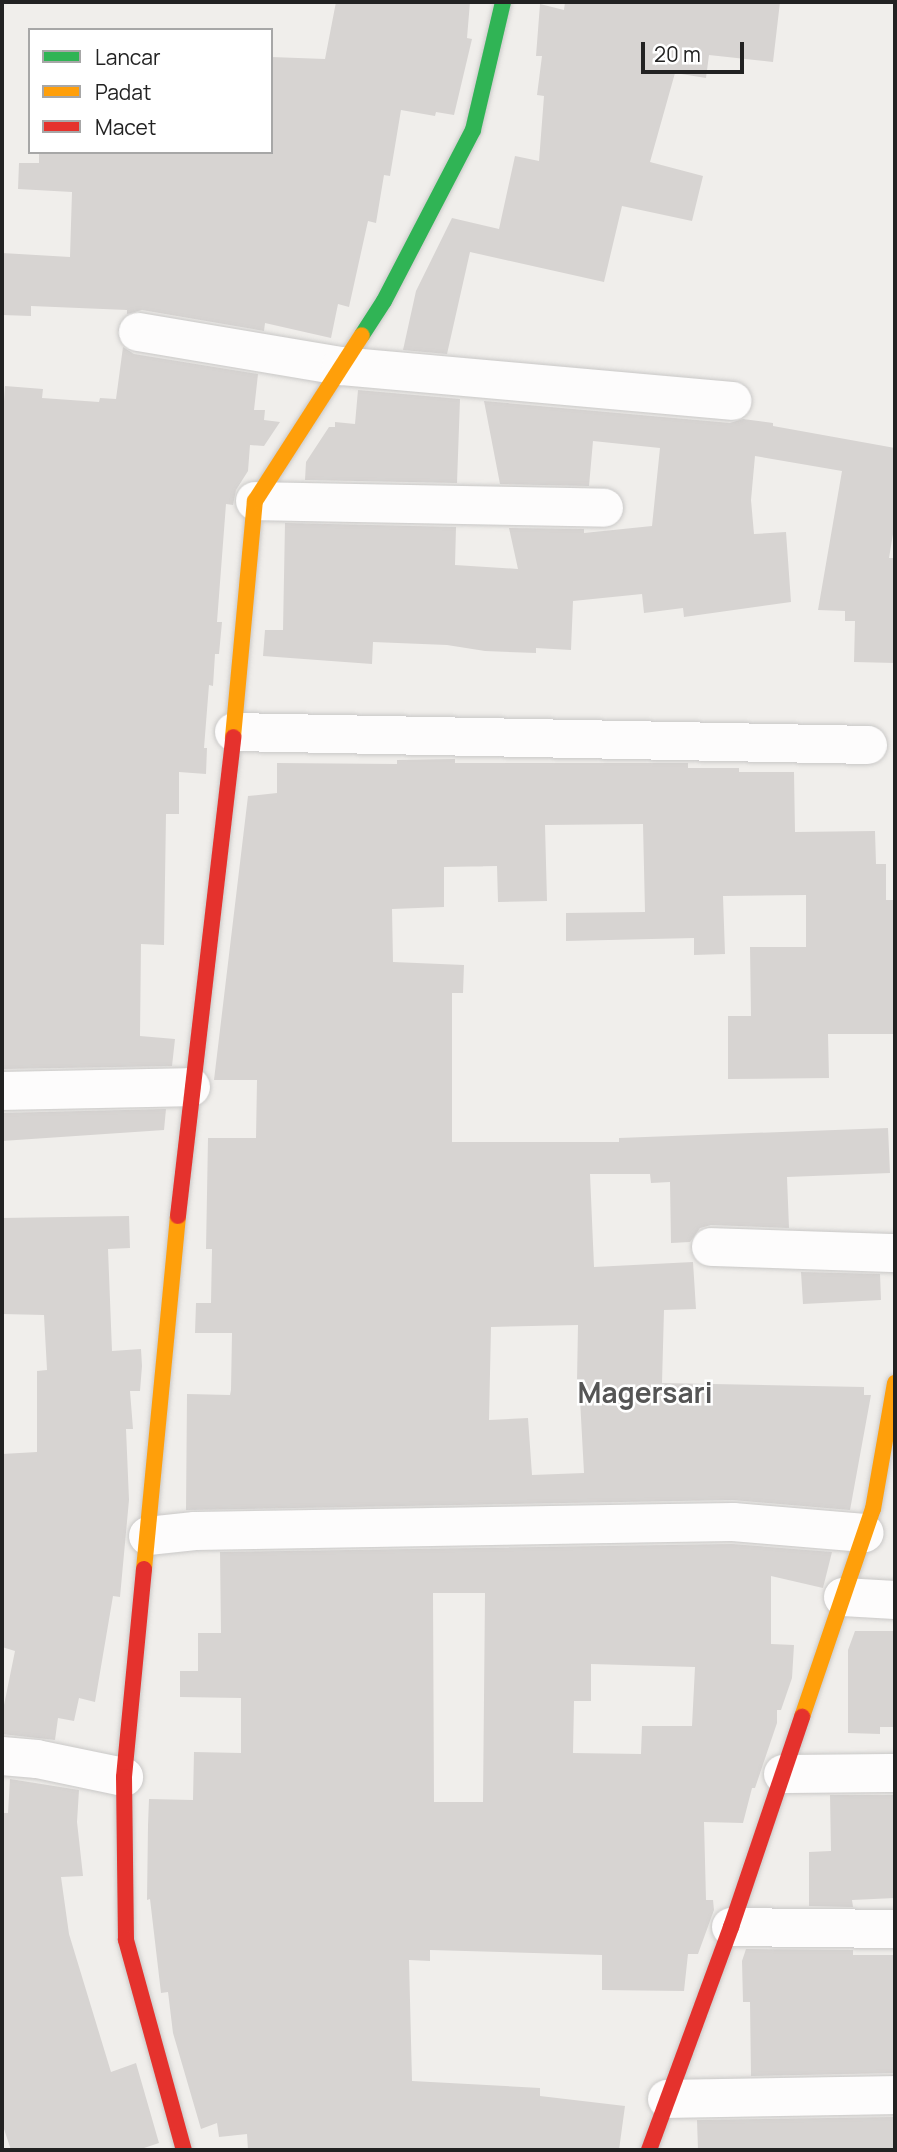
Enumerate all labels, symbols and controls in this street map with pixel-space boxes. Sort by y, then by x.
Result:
legend [28,28,273,154]
scale bar [645,28,748,72]
text: 20 m [654,40,701,68]
text: Lancar [95,43,161,71]
text: Padat [95,78,151,106]
text: Macet [95,113,156,141]
district label: Magersari [577,1375,713,1409]

